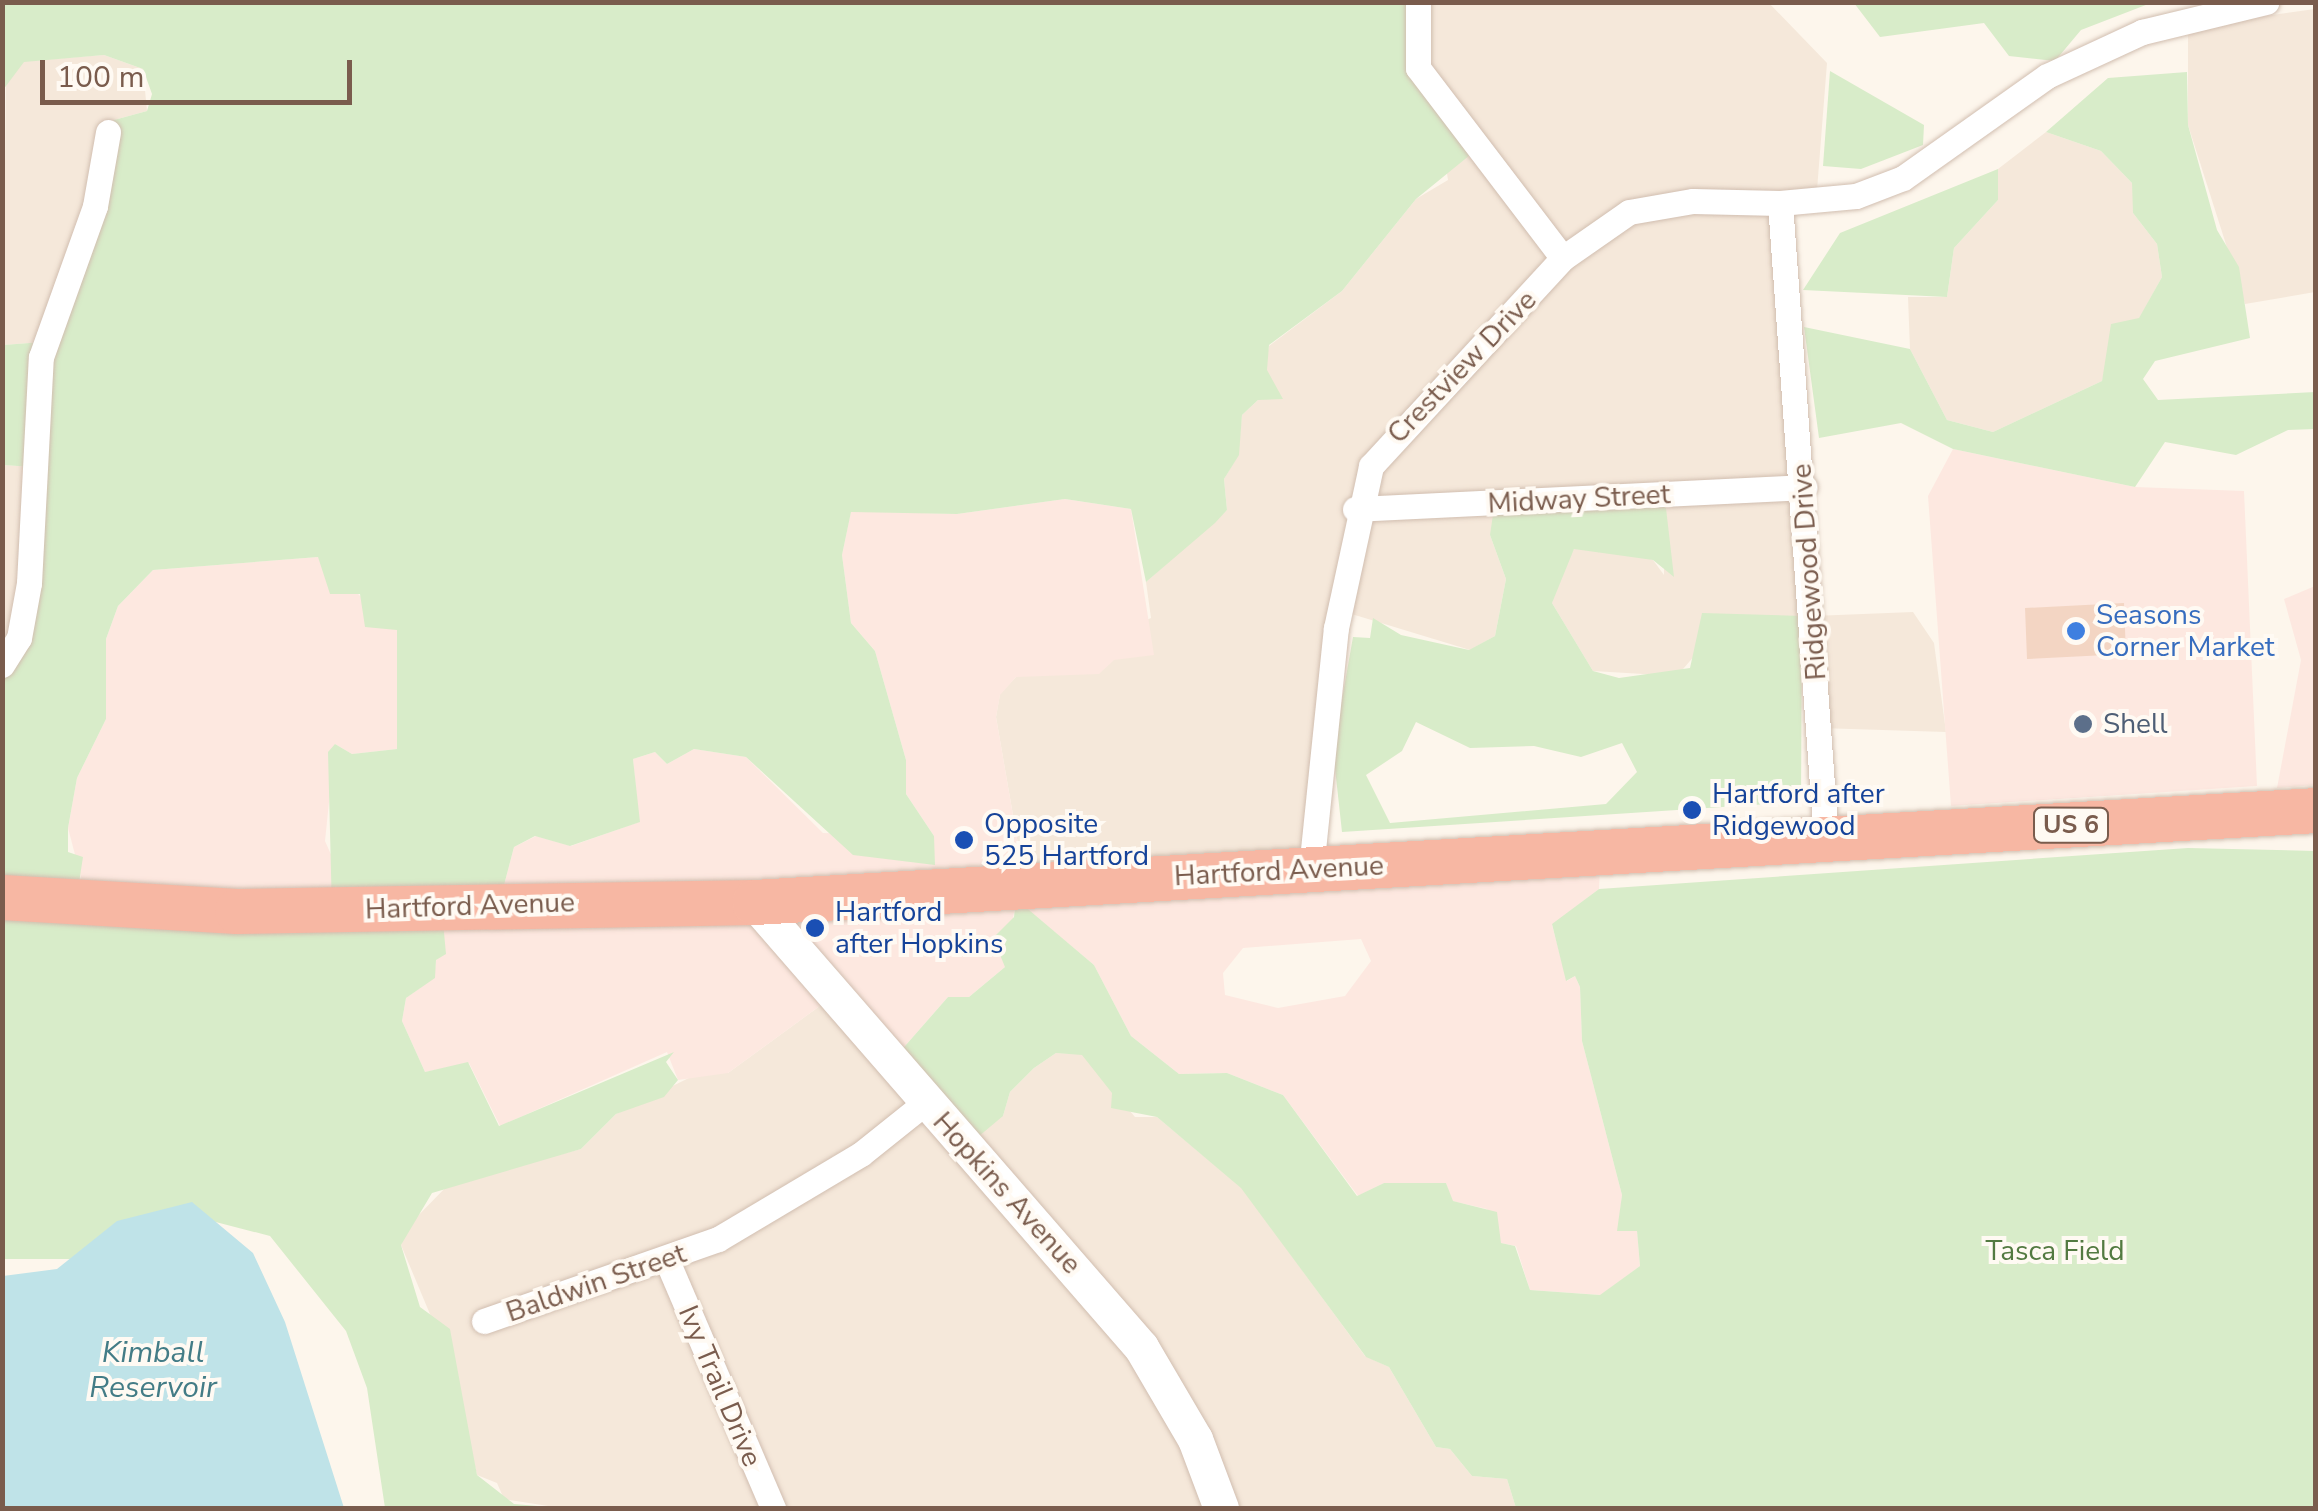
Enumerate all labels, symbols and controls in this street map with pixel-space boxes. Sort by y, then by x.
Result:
scale bar [45,40,358,102]
text: 100 m [57,57,144,98]
street label: Crestview Drive [1381,284,1543,450]
street label: Ridgewood Drive [1785,463,1833,681]
street label: Midway Street [1487,477,1671,521]
place label: Seasons Corner Market [2096,598,2275,664]
marker: Seasons Corner Market [2065,620,2087,642]
place label: Shell [2103,707,2168,741]
marker: Shell [2072,713,2094,735]
place label: Hartford after Ridgewood [1712,777,1885,843]
marker: Hartford after Ridgewood [1681,799,1703,821]
road number: US 6 [2031,805,2111,845]
place label: Opposite 525 Hartford [984,807,1149,873]
marker: Opposite 525 Hartford [953,829,975,851]
street label: Hartford Avenue [1173,849,1385,893]
street label: Hartford Avenue [365,886,575,926]
place label: Hartford after Hopkins [835,895,1003,961]
marker: Hartford after Hopkins [804,917,826,939]
street label: Hopkins Avenue [926,1105,1088,1281]
park label: Tasca Field [1985,1234,2125,1268]
street label: Baldwin Street [502,1237,690,1329]
street label: Ivy Trail Drive [671,1300,769,1472]
water label: Kimball Reservoir [89,1335,217,1406]

